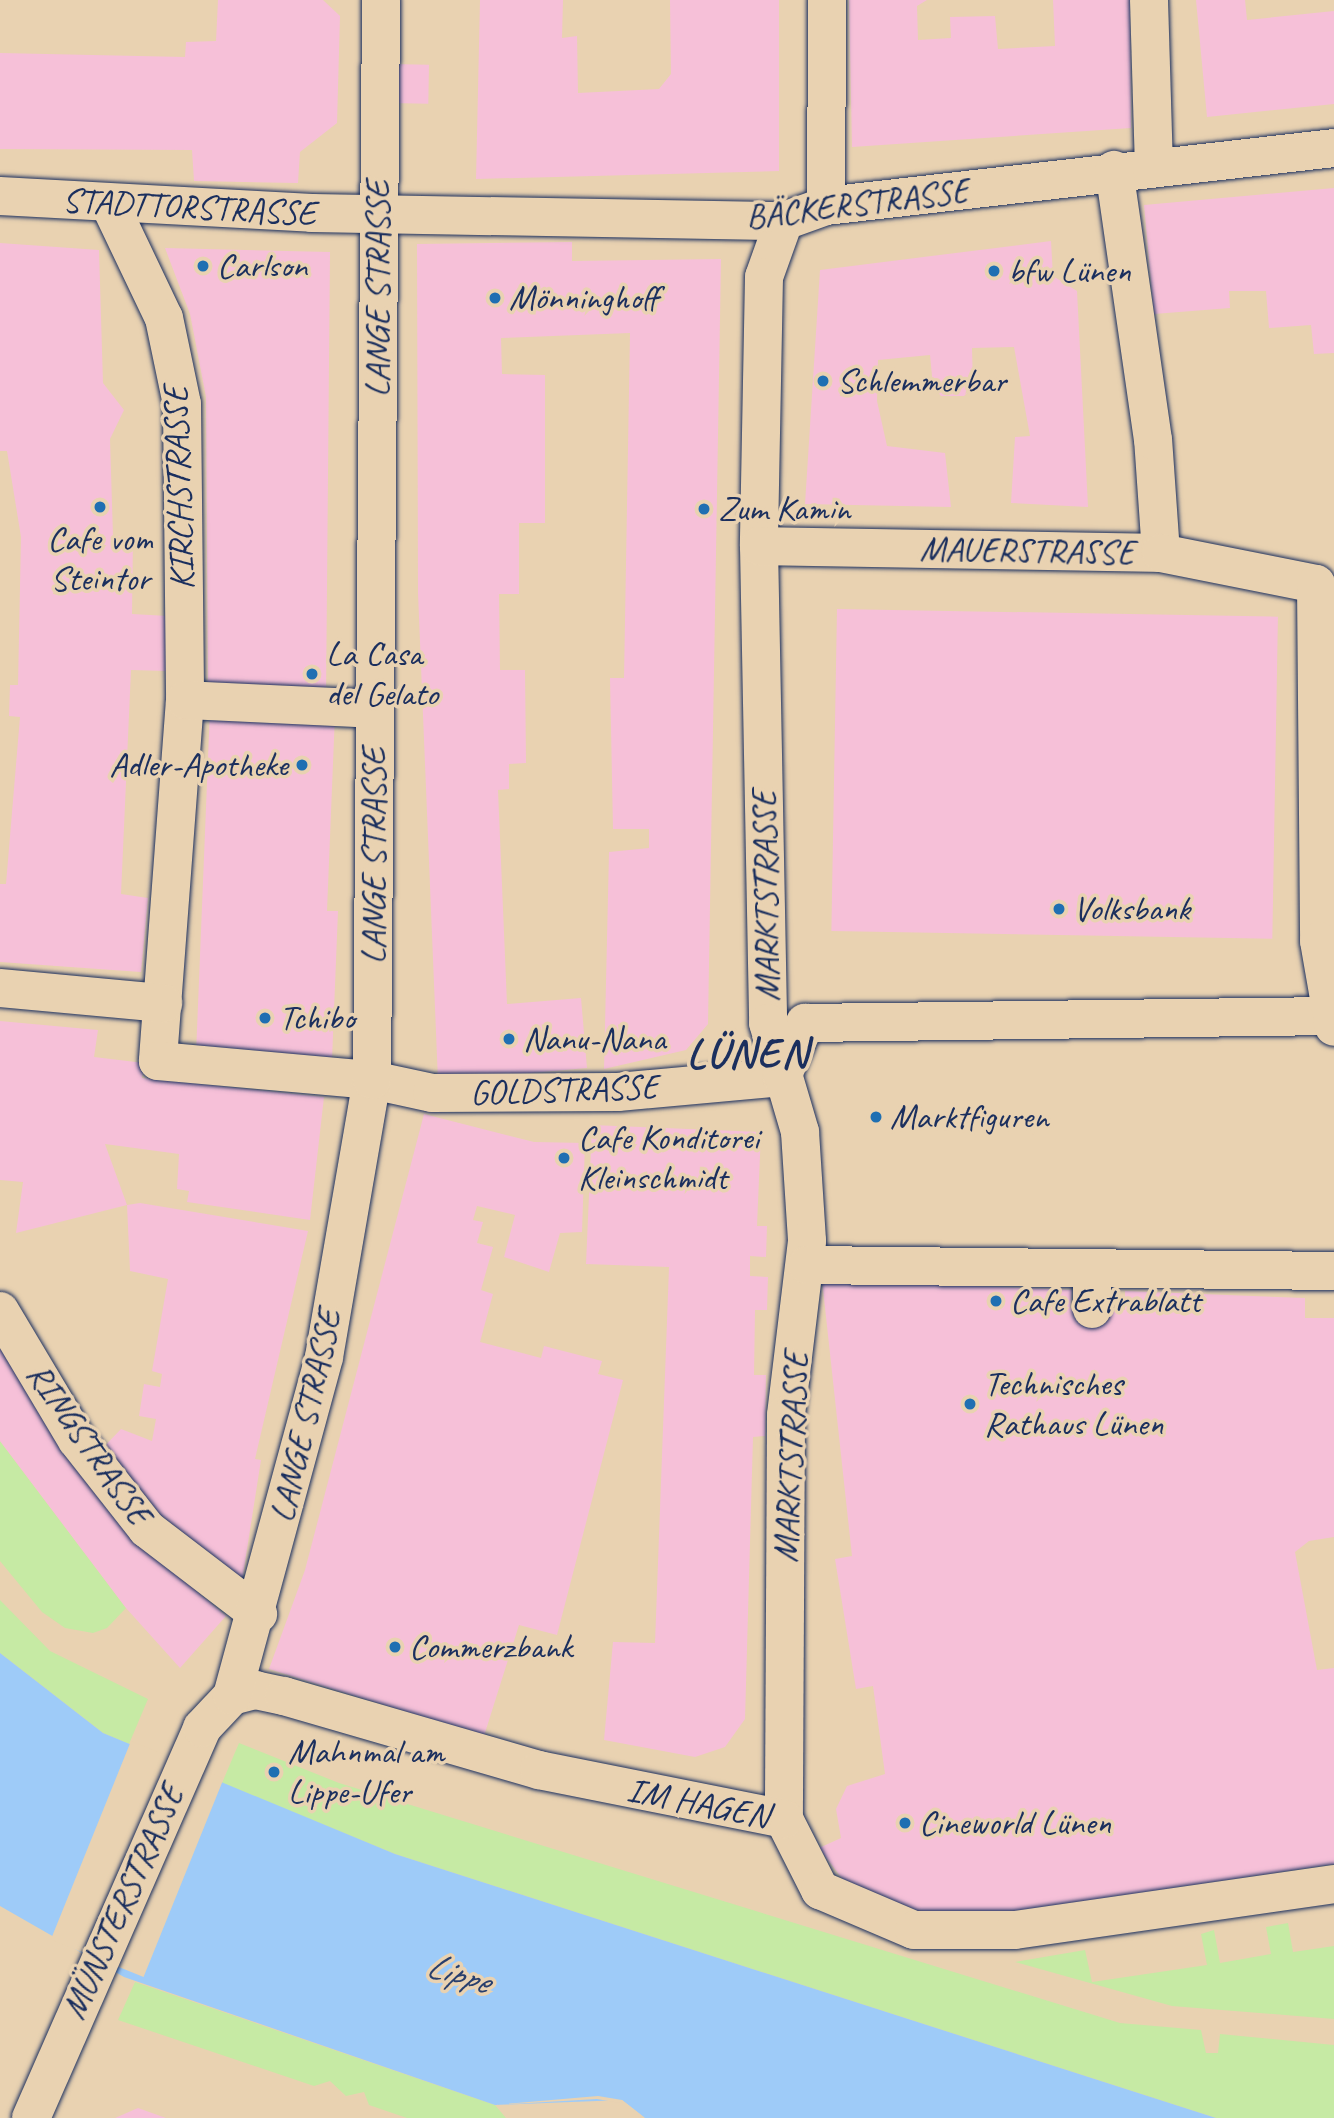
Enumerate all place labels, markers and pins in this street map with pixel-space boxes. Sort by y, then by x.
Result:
place label: Carlson [217,245,307,287]
place label: bfw Lünen [1008,250,1131,292]
marker: Carlson [195,258,211,274]
marker: bfw Lünen [986,263,1002,279]
place label: Mönninghoff [509,277,659,319]
marker: Mönninghoff [487,290,503,306]
place label: Schlemmerbar [837,360,1006,402]
marker: Schlemmerbar [815,373,831,389]
place label: Zum Kamin [718,488,849,530]
marker: Cafe vom Steintor [92,499,108,515]
marker: Zum Kamin [696,501,712,517]
place label: Cafe vom Steintor [46,518,154,600]
place label: La Casa del Gelato [326,633,438,715]
marker: La Casa del Gelato [304,666,320,682]
place label: Adler-Apotheke [109,744,288,786]
marker: Adler-Apotheke [294,757,310,773]
place label: Volksbank [1073,888,1190,930]
marker: Volksbank [1051,901,1067,917]
place label: Tchibo [279,997,355,1039]
marker: Tchibo [257,1010,273,1026]
place label: Nanu-Nana [523,1018,665,1060]
marker: Nanu-Nana [501,1031,517,1047]
place label: Marktfiguren [890,1096,1049,1138]
marker: Marktfiguren [868,1109,884,1125]
place label: Cafe Konditorei Kleinschmidt [578,1117,758,1199]
marker: Cafe Konditorei Kleinschmidt [556,1150,572,1166]
place label: Cafe Extrablatt [1010,1280,1201,1322]
marker: Cafe Extrablatt [988,1293,1004,1309]
place label: Technisches Rathaus Lünen [984,1363,1163,1445]
marker: Technisches Rathaus Lünen [962,1396,978,1412]
place label: Commerzbank [409,1626,572,1668]
marker: Commerzbank [387,1639,403,1655]
place label: Mahnmal am Lippe-Ufer [288,1731,443,1813]
marker: Mahnmal am Lippe-Ufer [266,1764,282,1780]
place label: Cineworld Lünen [919,1802,1111,1844]
marker: Cineworld Lünen [897,1815,913,1831]

